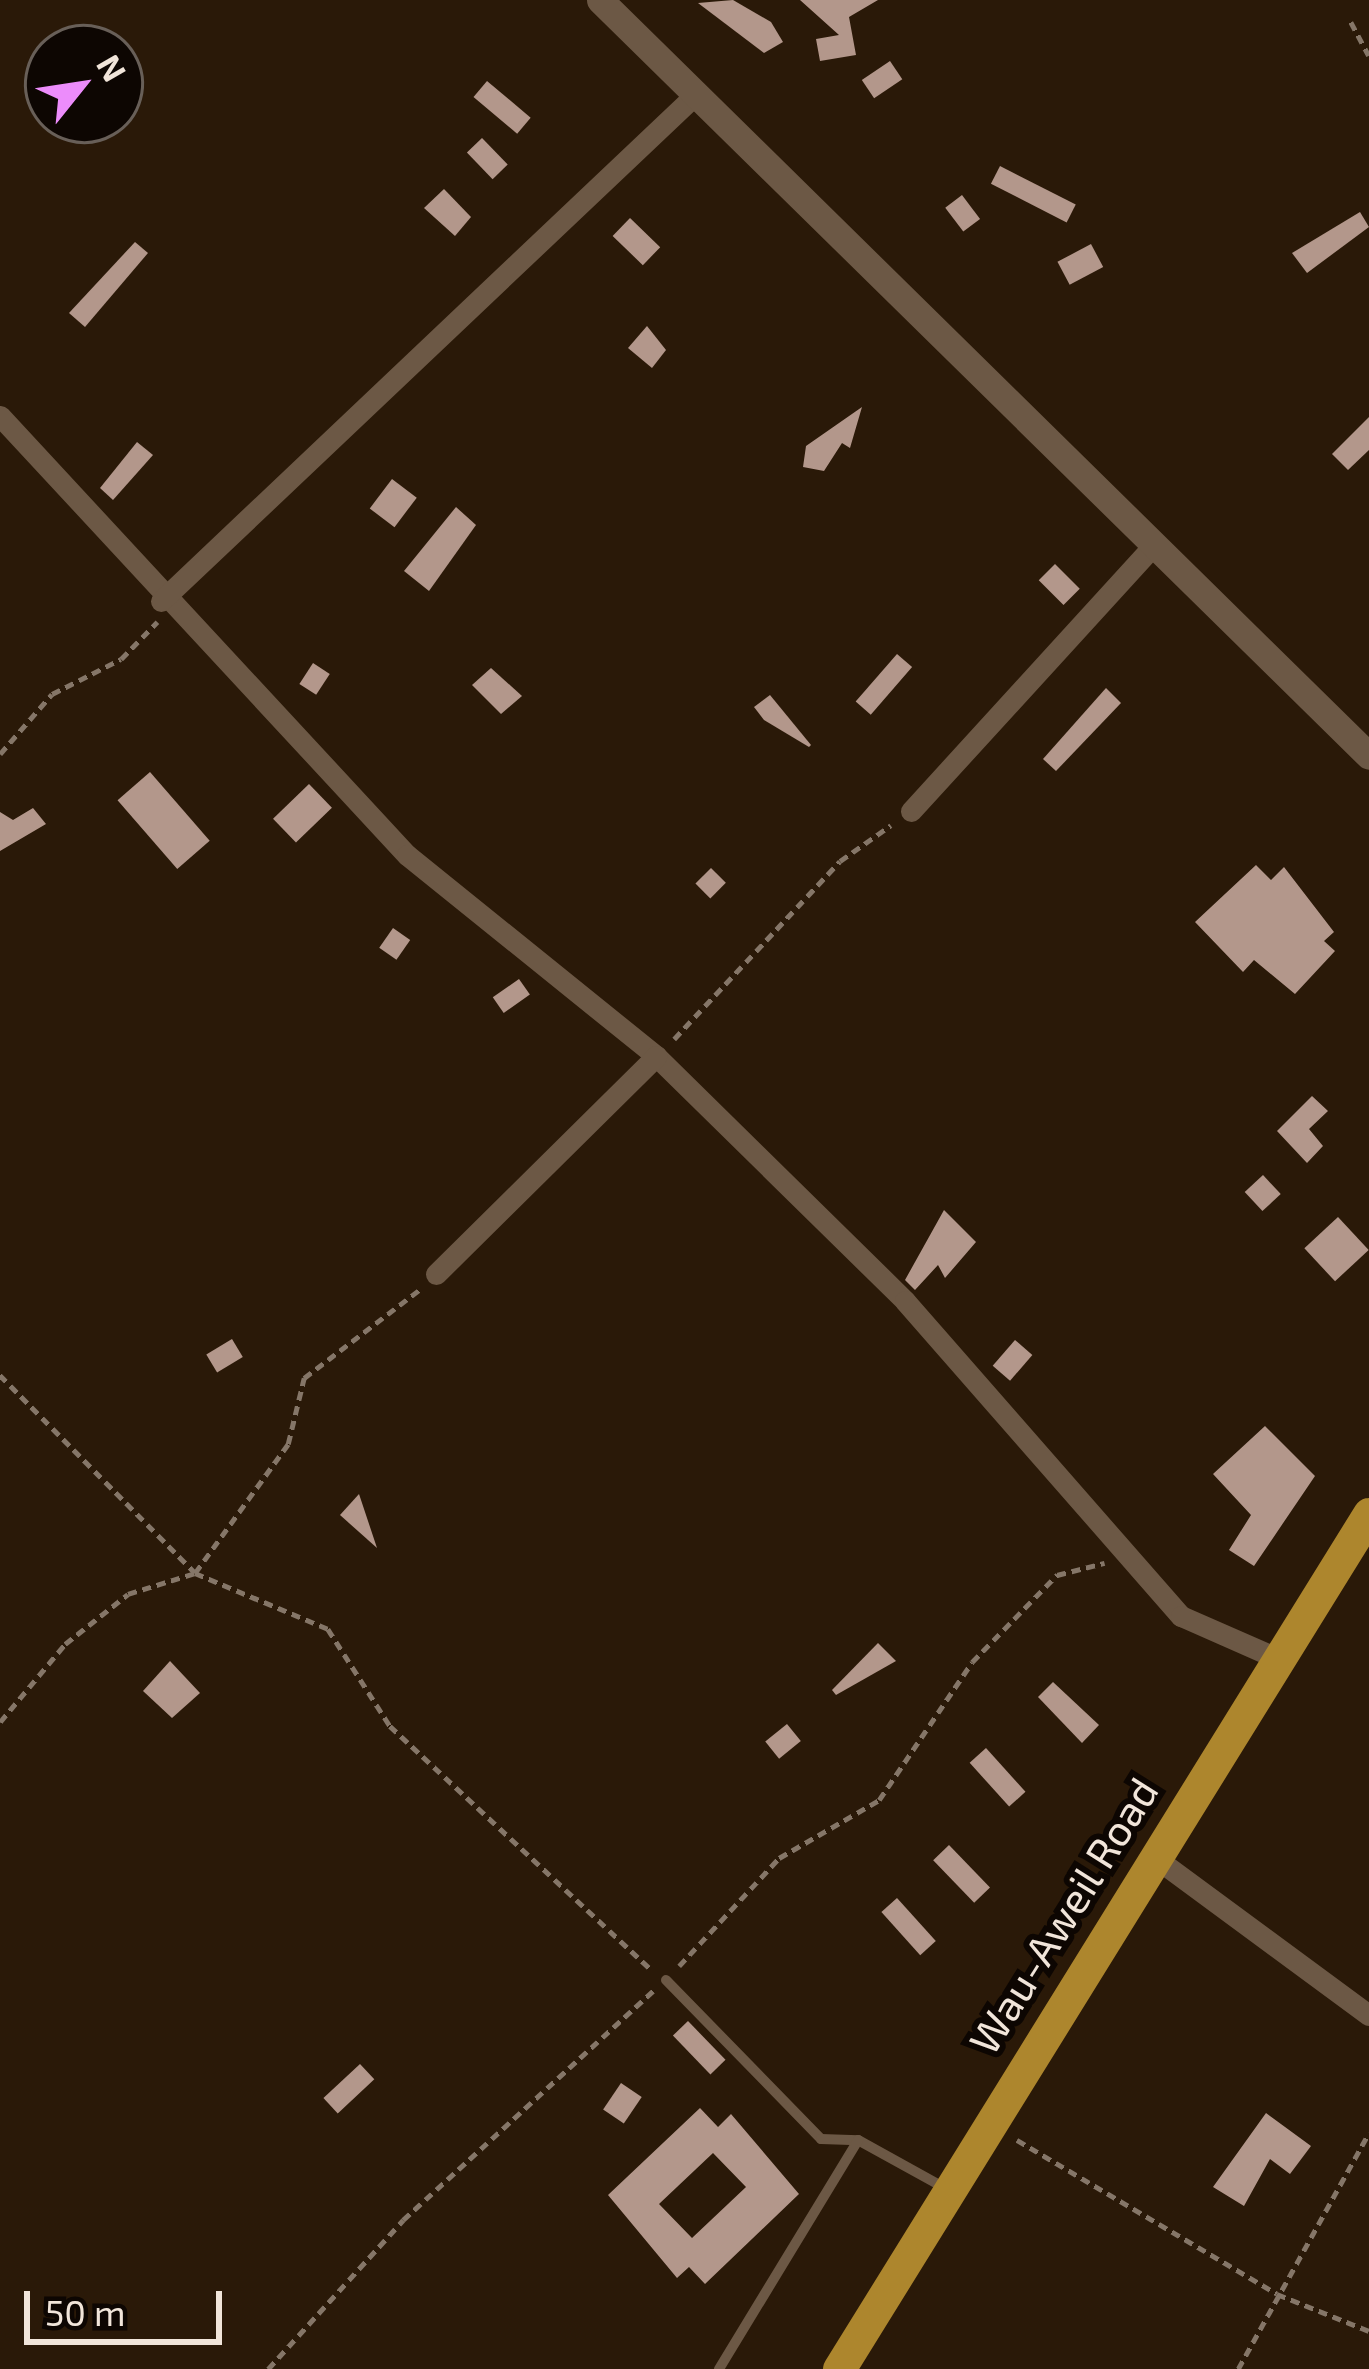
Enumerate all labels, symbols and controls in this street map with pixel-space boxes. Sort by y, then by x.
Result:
north arrow [24,24,144,144]
text: N [89,47,136,88]
street label: Wau-Aweil Road [957,1767,1167,2063]
scale bar [30,2267,228,2341]
text: 50 m [45,2290,126,2333]

